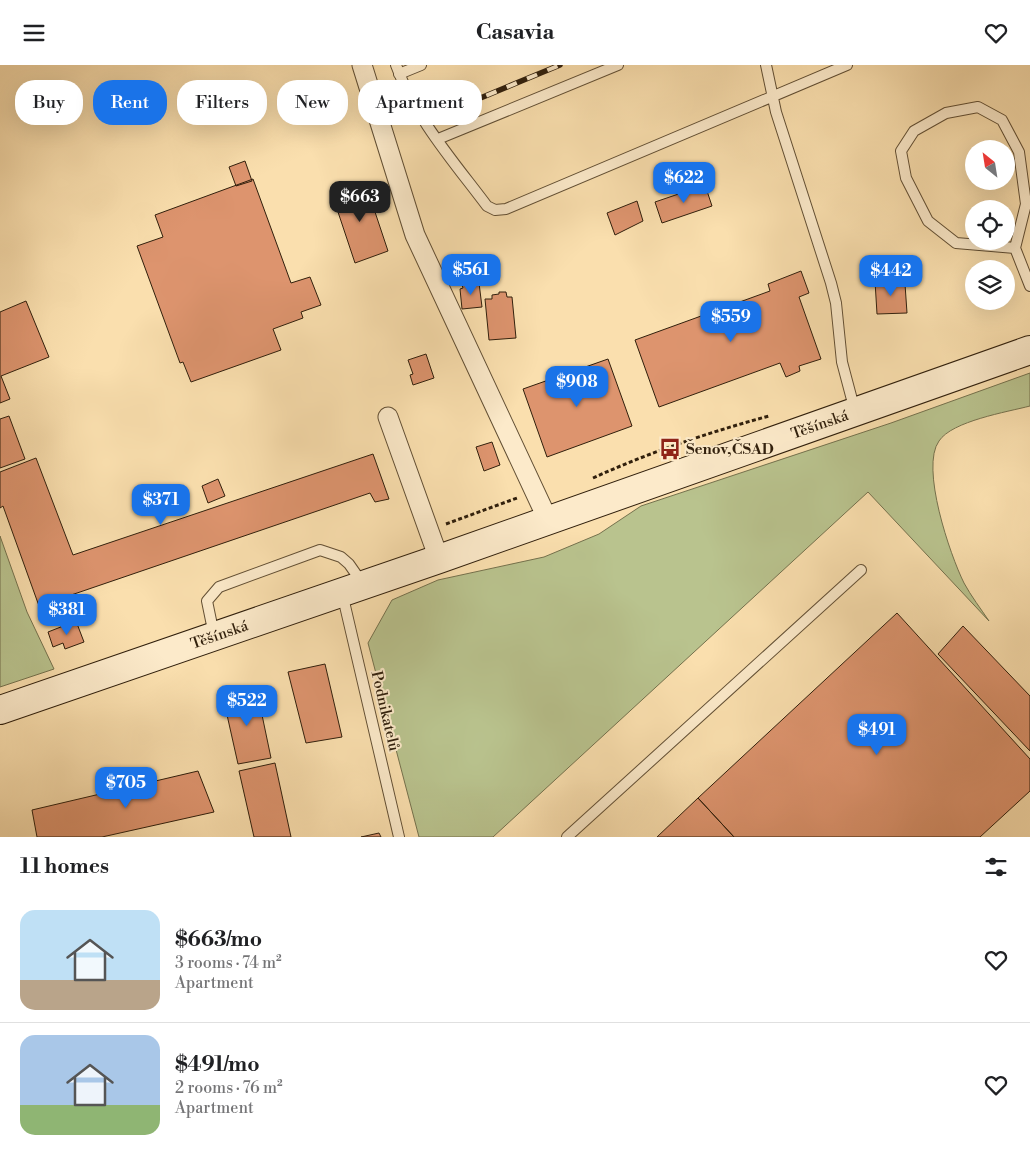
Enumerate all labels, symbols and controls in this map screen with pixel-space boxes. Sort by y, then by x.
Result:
icon: menu [20,19,48,47]
text: Casavia [476,19,554,46]
icon: heart [982,19,1010,47]
chip: Buy [15,80,83,125]
chip: Rent [93,80,167,125]
chip: Filters [177,80,267,125]
chip: New [277,80,348,125]
chip: Apartment [358,80,482,125]
north arrow [965,140,1015,190]
map controls [965,140,1015,310]
pin: $622 [654,161,714,204]
text: $622 [664,168,704,188]
pin: $663 [330,181,390,223]
text: $663 [340,187,380,207]
button: locate [965,200,1015,250]
pin: $561 [441,253,501,296]
pin: $442 [861,255,921,297]
text: $561 [453,260,489,280]
button: layers [965,260,1015,310]
text: $442 [870,261,912,281]
pin: $559 [701,301,761,343]
text: $559 [711,307,751,327]
pin: $908 [547,365,607,408]
text: $908 [556,372,598,392]
street label: Těšínská [788,405,851,443]
bus stop icon: Šenov,ČSAD [657,436,683,462]
place label: Šenov,ČSAD [686,439,774,459]
pin: $371 [131,483,191,526]
text: $371 [143,490,179,510]
pin: $381 [37,593,97,636]
text: $381 [49,600,85,620]
street label: Těšínská [188,616,251,653]
street label: Podnikatelů [367,669,404,753]
pin: $522 [217,685,277,727]
text: $522 [227,691,267,711]
pin: $491 [847,713,907,756]
text: $491 [858,720,896,740]
pin: $705 [96,767,156,809]
text: $705 [106,773,146,793]
icon: filters [982,853,1010,881]
text: 11 homes [20,854,109,880]
text: $663/mo [175,927,262,953]
icon: home [60,930,120,990]
icon: heart [982,946,1010,974]
text: 3 rooms · 74 m² [175,953,282,973]
text: Apartment [175,973,254,993]
text: $491/mo [175,1052,260,1078]
icon: home [60,1055,120,1115]
icon: heart [982,1071,1010,1099]
text: 2 rooms · 76 m² [175,1078,283,1098]
text: Apartment [175,1098,254,1118]

